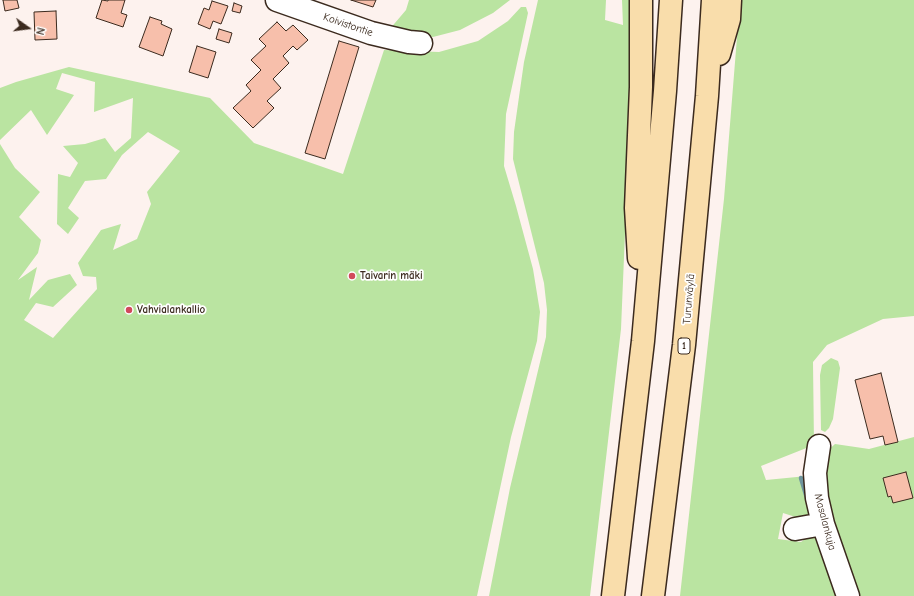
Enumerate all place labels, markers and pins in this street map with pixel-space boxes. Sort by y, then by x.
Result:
place label: Taivarin mäki [360,269,423,283]
marker: Taivarin mäki [347,271,357,281]
place label: Vahvialankallio [137,303,205,317]
marker: Vahvialankallio [124,305,134,315]

